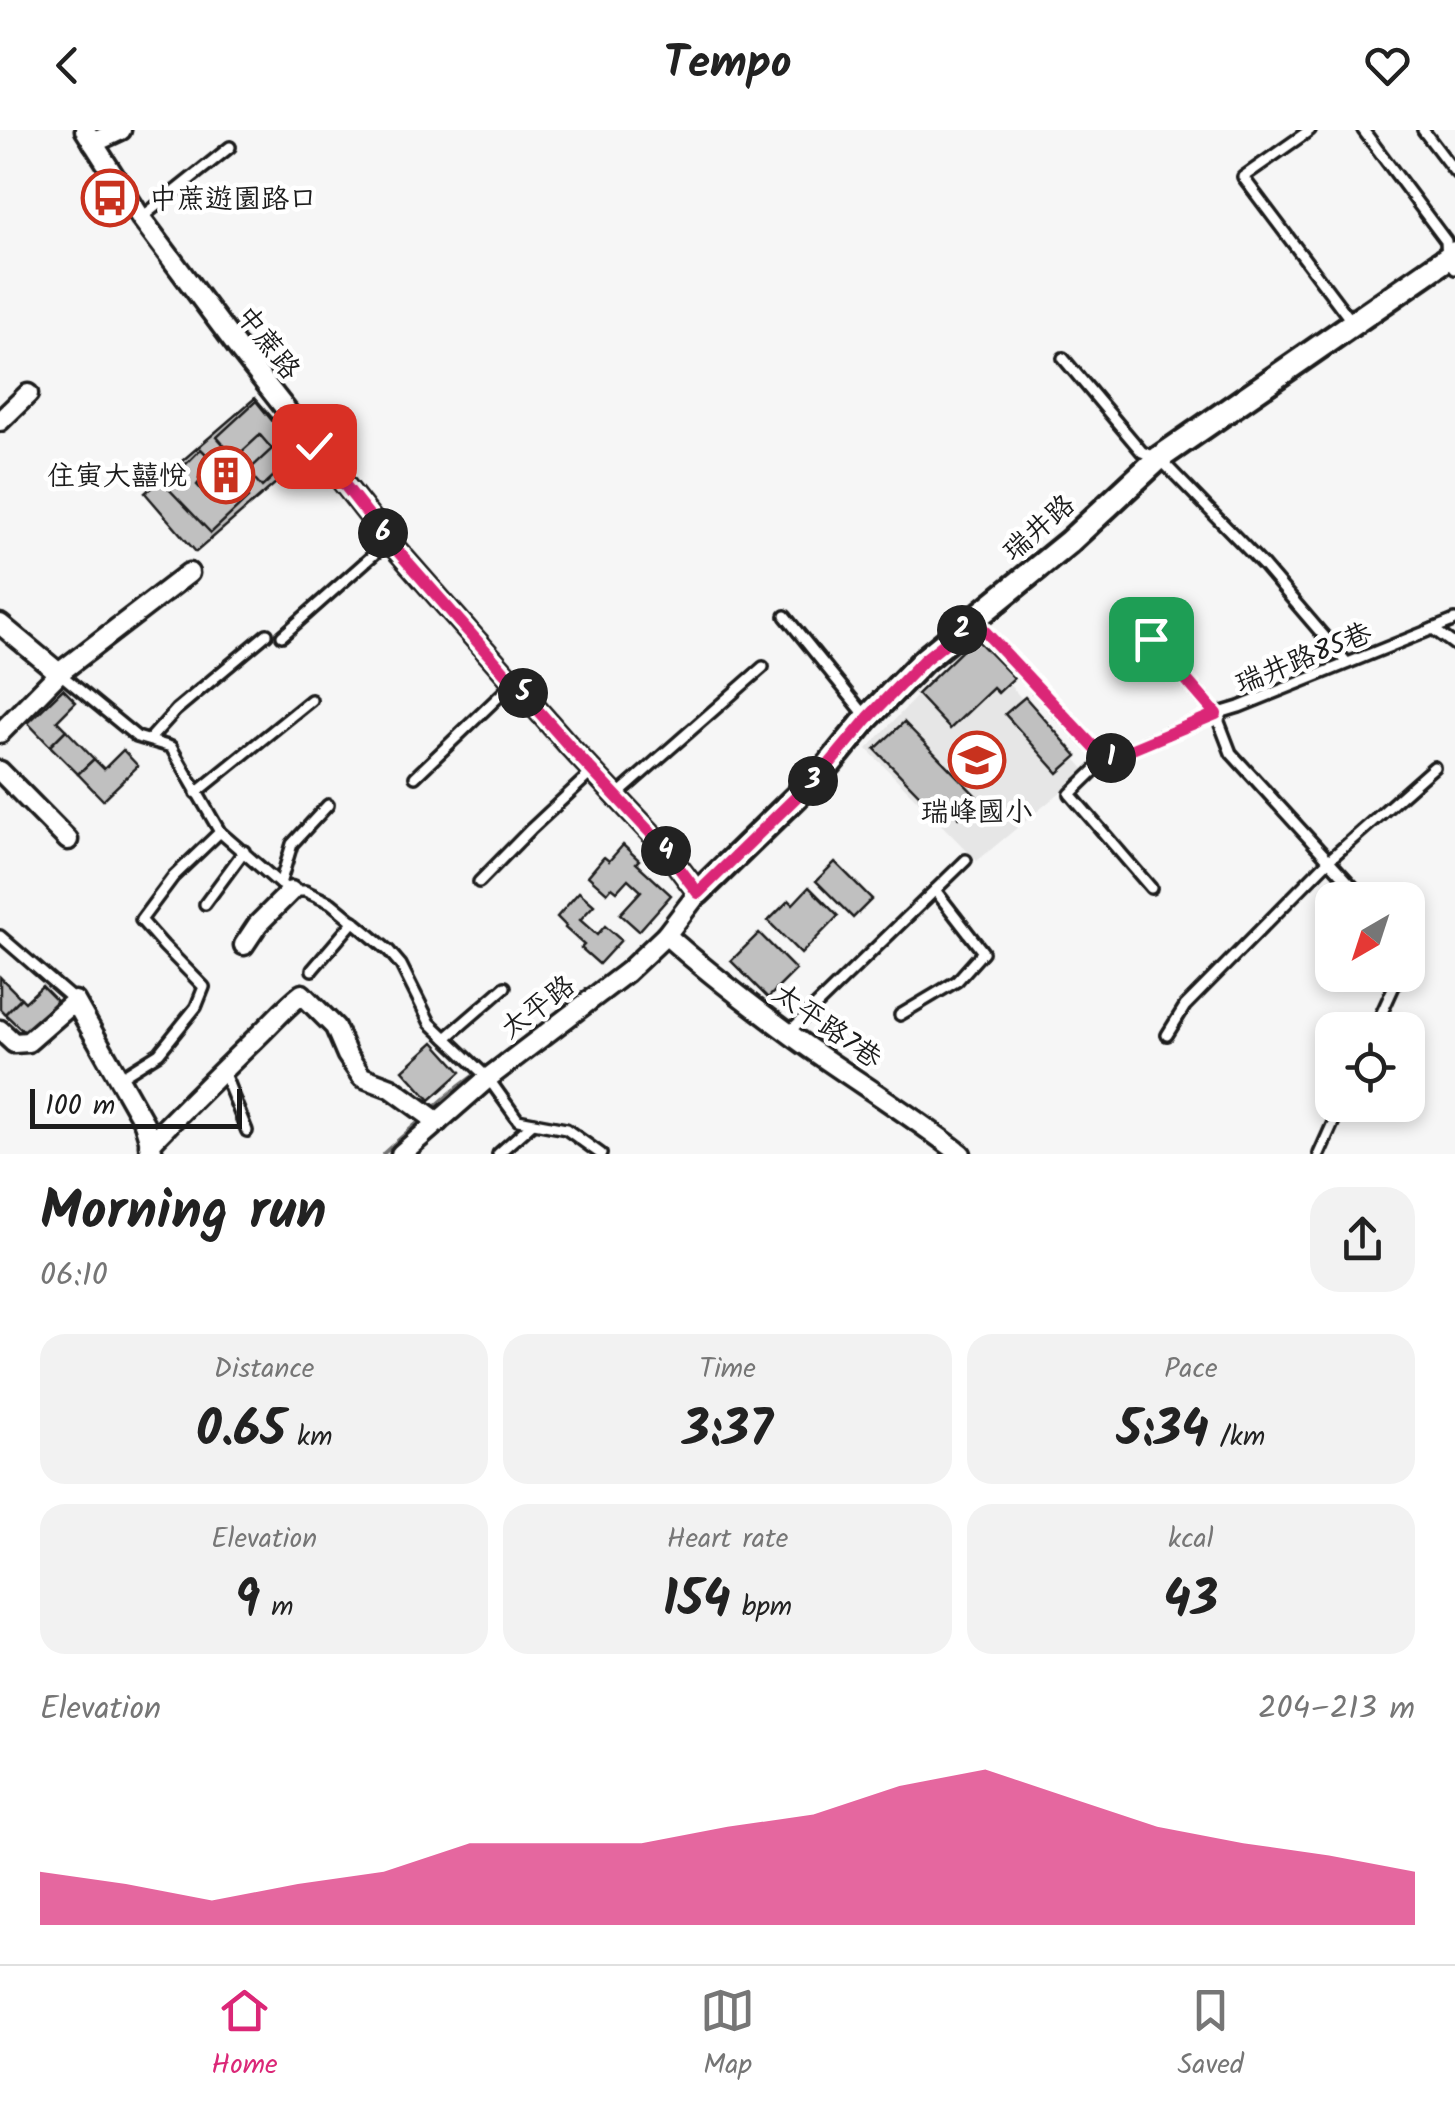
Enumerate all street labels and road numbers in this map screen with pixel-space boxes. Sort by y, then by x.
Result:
street label: 中蔗路 [223,297,311,390]
street label: 瑞井路 [993,484,1086,573]
street label: 瑞井路85巷 [1229,611,1380,707]
street label: 太平路 [491,965,586,1051]
street label: 太平路7巷 [762,973,891,1082]

